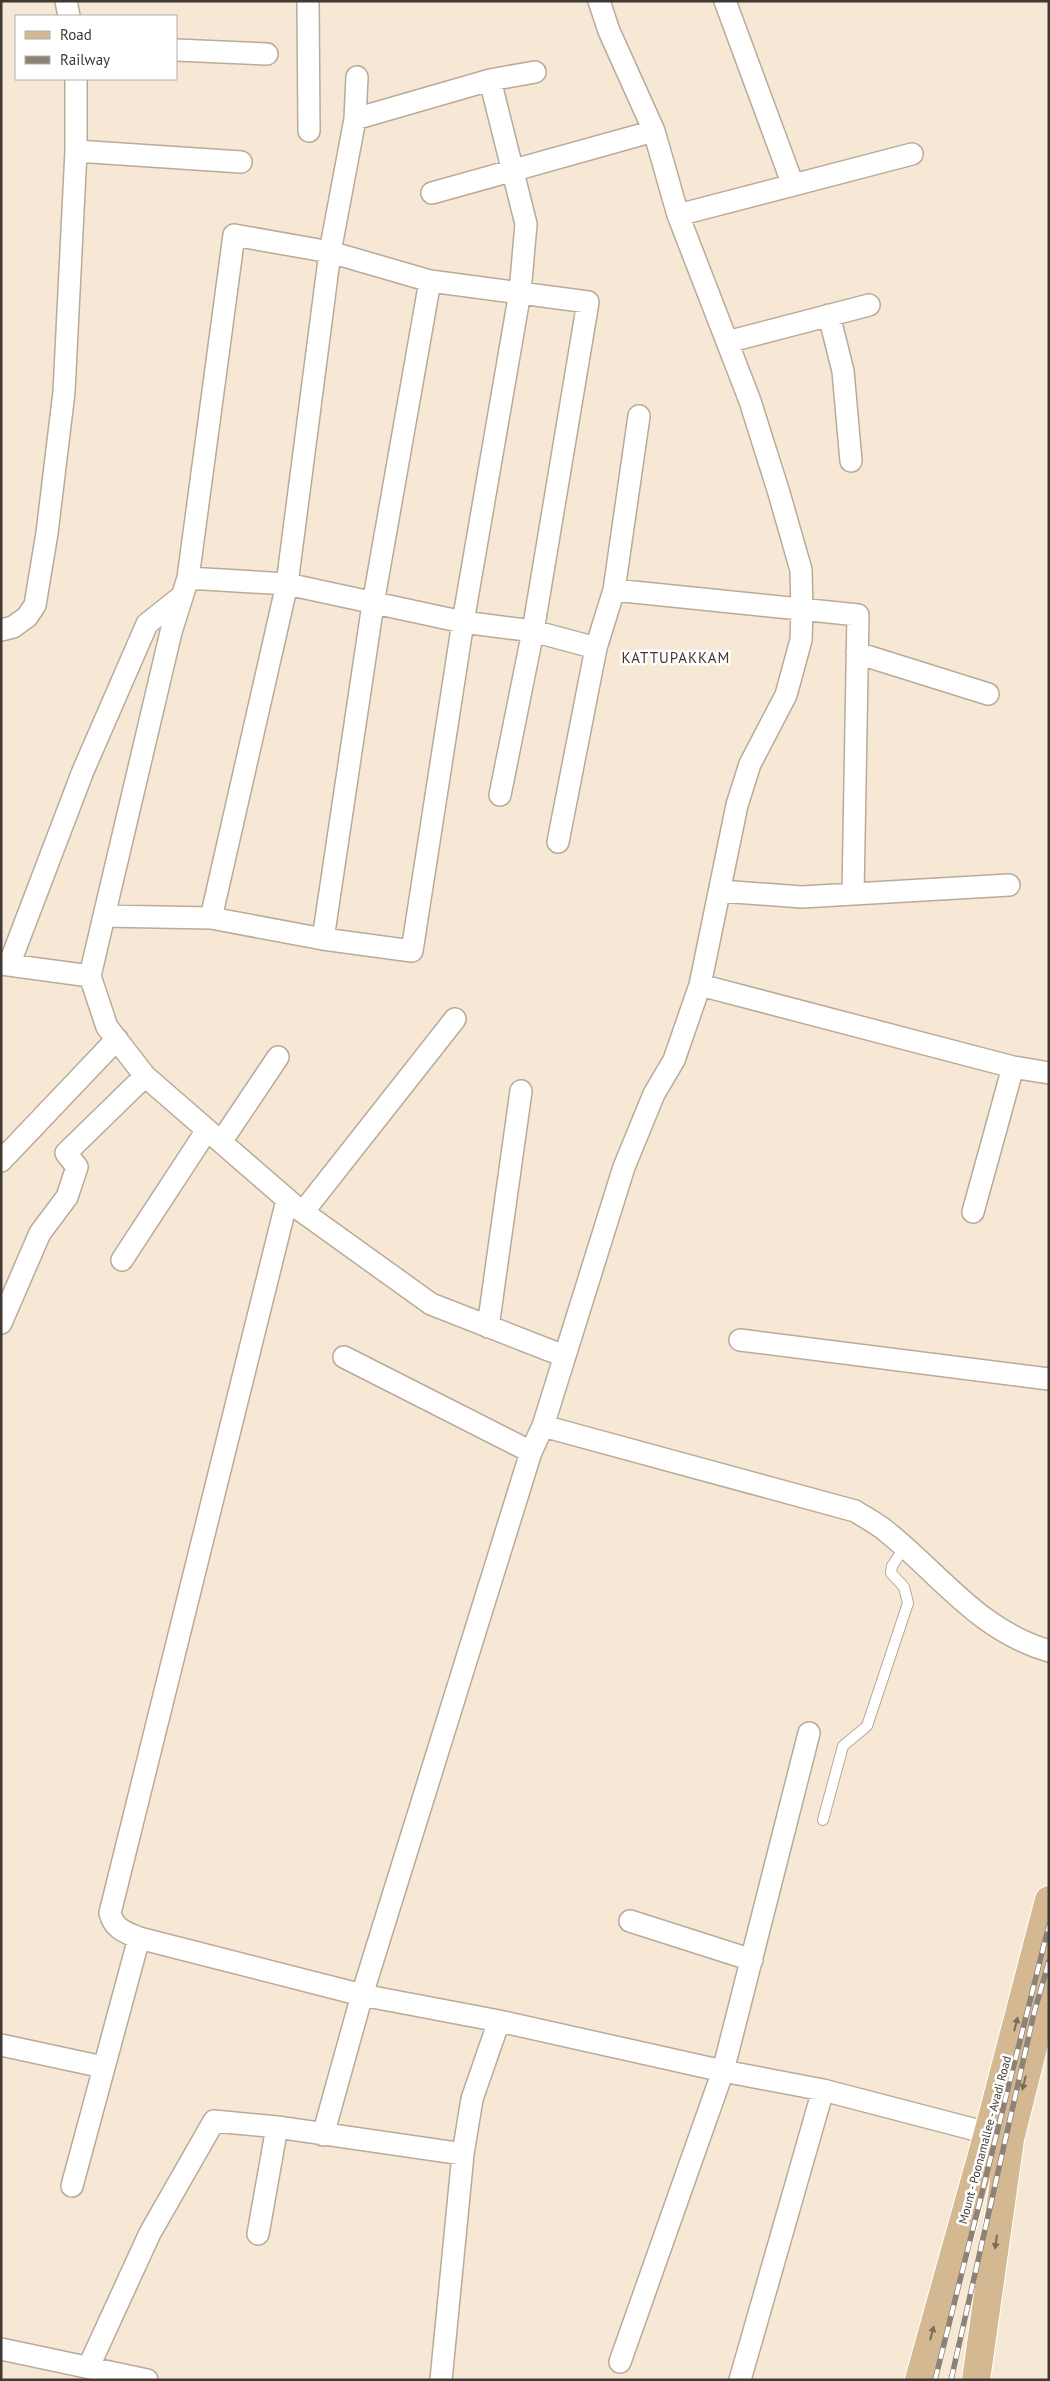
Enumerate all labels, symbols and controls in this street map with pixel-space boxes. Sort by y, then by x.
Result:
legend [15,15,178,80]
text: Road [60,25,92,44]
text: Railway [60,50,110,69]
district label: KATTUPAKKAM [622,648,730,667]
one-way arrow [1013,2017,1021,2032]
street label: Mount - Poonamallee - Avadi Road [955,2054,1014,2226]
one-way arrow [1020,2075,1028,2090]
one-way arrow [991,2235,999,2251]
one-way arrow [928,2325,936,2340]

